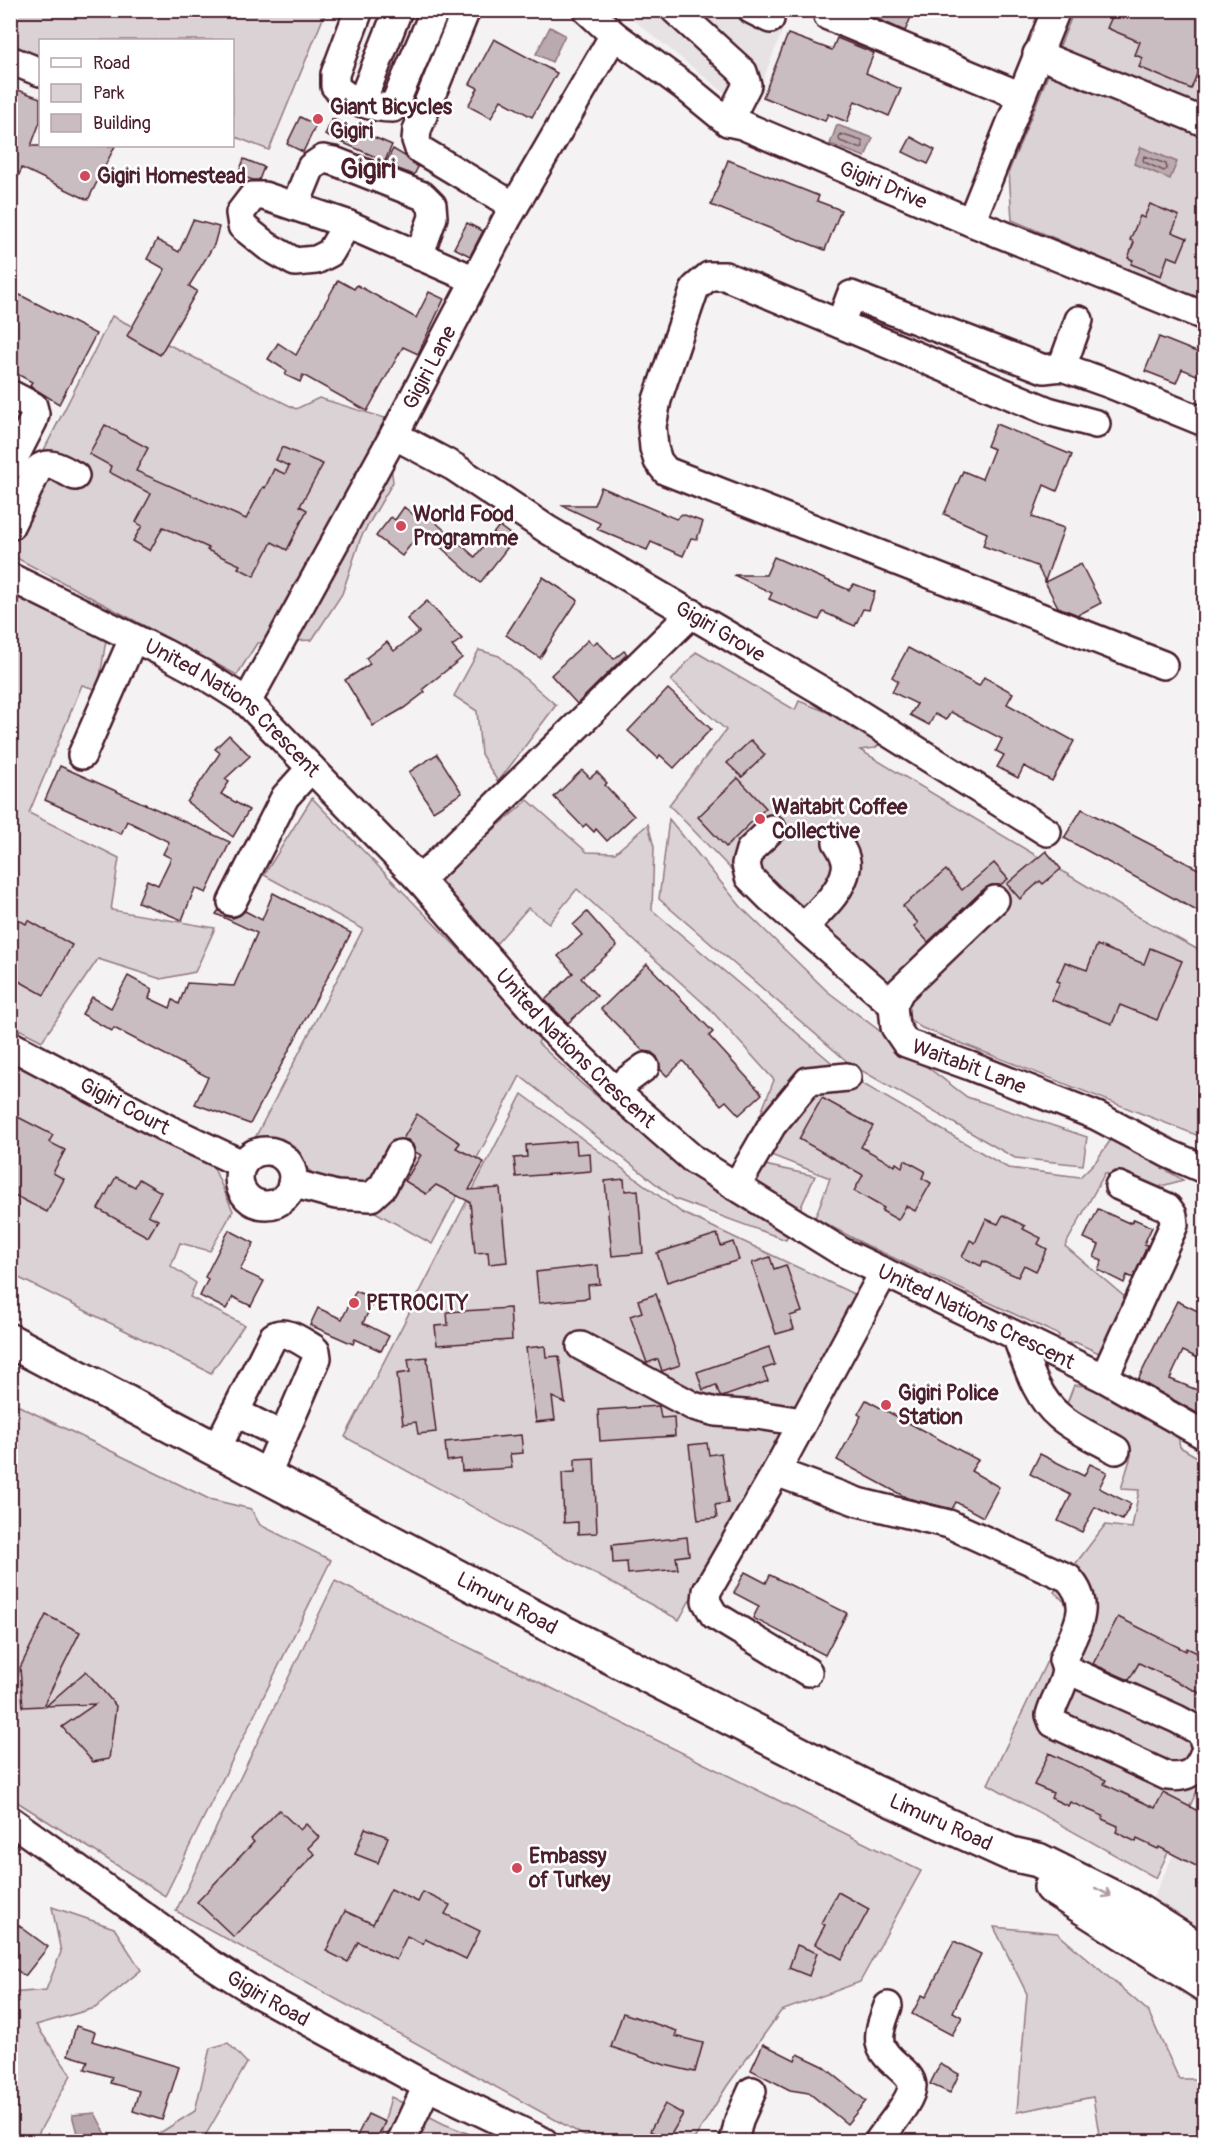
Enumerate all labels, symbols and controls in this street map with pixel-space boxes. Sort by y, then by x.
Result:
legend [39,39,234,147]
text: Road [93,52,130,75]
text: Park [93,82,125,105]
place label: Giant Bicycles Gigiri [330,94,453,145]
text: Building [93,112,151,135]
marker: Giant Bicycles Gigiri [311,112,325,126]
district label: Gigiri [340,153,396,186]
street label: Gigiri Drive [835,155,932,216]
place label: Gigiri Homestead [97,163,246,190]
marker: Gigiri Homestead [78,169,92,183]
street label: Gigiri Lane [397,321,463,414]
place label: World Food Programme [413,501,519,552]
marker: World Food Programme [394,519,408,533]
street label: Gigiri Grove [670,595,771,669]
street label: United Nations Crescent [140,633,326,784]
place label: Waitabit Coffee Collective [772,794,908,845]
marker: Waitabit Coffee Collective [753,812,767,826]
street label: United Nations Crescent [489,963,662,1135]
street label: Waitabit Lane [908,1033,1031,1101]
street label: Gigiri Court [75,1071,175,1142]
street label: United Nations Crescent [873,1258,1080,1376]
place label: PETROCITY [366,1290,469,1317]
marker: PETROCITY [347,1296,361,1310]
place label: Gigiri Police Station [898,1380,999,1431]
marker: Gigiri Police Station [879,1398,893,1412]
street label: Limuru Road [452,1566,562,1641]
street label: Limuru Road [885,1788,997,1858]
place label: Embassy of Turkey [528,1843,611,1894]
marker: Embassy of Turkey [510,1861,524,1875]
one-way arrow [1094,1886,1111,1898]
street label: Gigiri Road [221,1964,314,2033]

